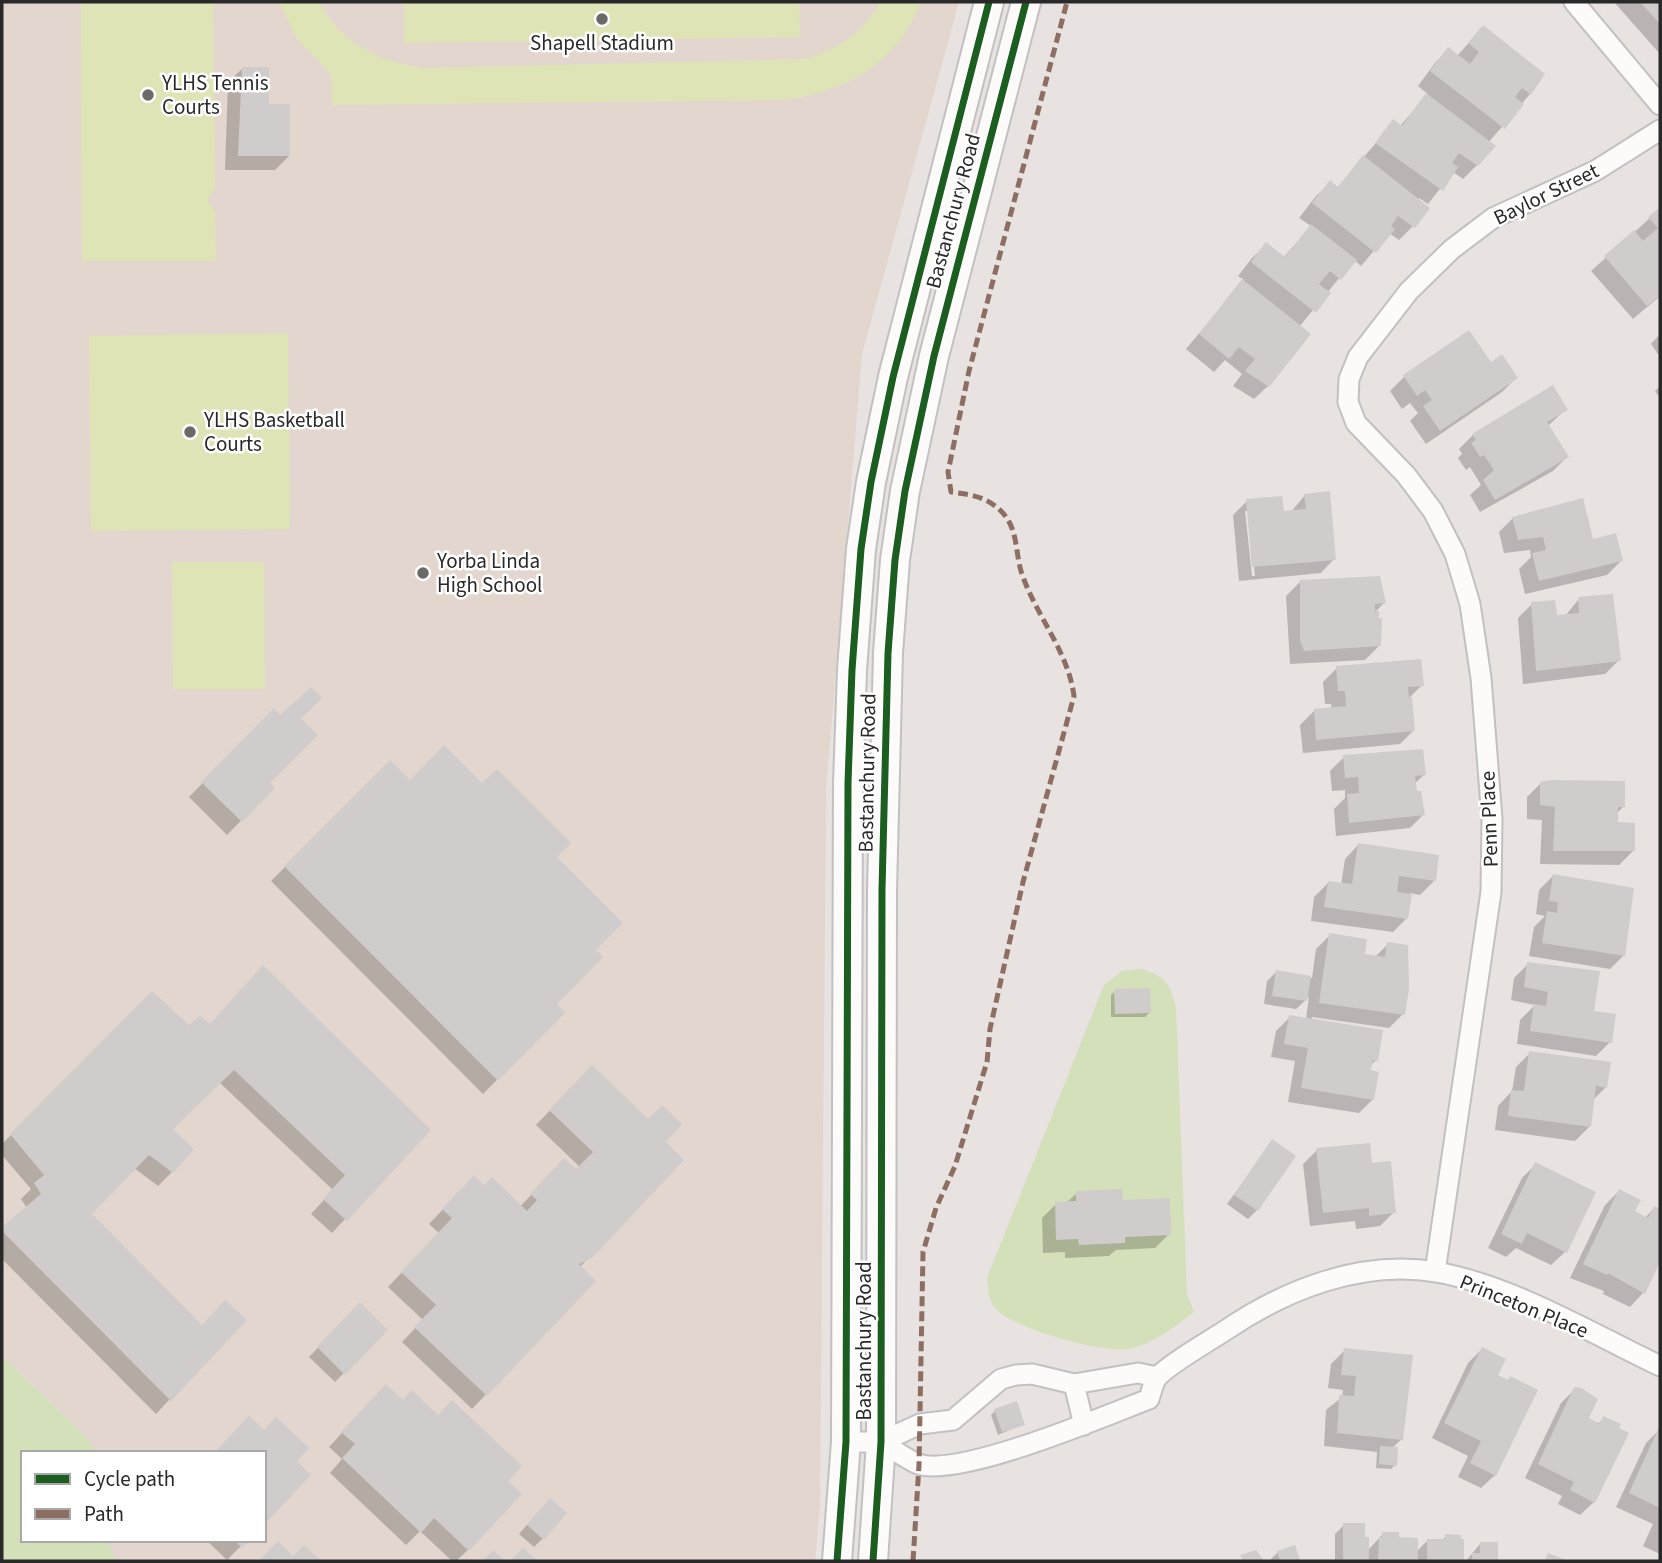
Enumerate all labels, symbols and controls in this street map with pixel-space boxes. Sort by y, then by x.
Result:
marker: Shapell Stadium [594,11,610,27]
place label: Shapell Stadium [530,28,674,58]
place label: YLHS Tennis Courts [161,68,269,122]
marker: YLHS Tennis Courts [140,87,156,103]
street label: Bastanchury Road [918,130,988,292]
street label: Baylor Street [1488,156,1604,232]
place label: YLHS Basketball Courts [203,405,345,459]
marker: YLHS Basketball Courts [182,424,198,440]
place label: Yorba Linda High School [436,546,542,600]
marker: Yorba Linda High School [415,565,431,581]
street label: Bastanchury Road [851,693,883,853]
street label: Penn Place [1472,770,1506,868]
street label: Bastanchury Road [849,1261,879,1421]
street label: Princeton Place [1455,1267,1593,1345]
legend [21,1451,266,1542]
text: Cycle path [84,1464,175,1494]
text: Path [84,1499,124,1529]

